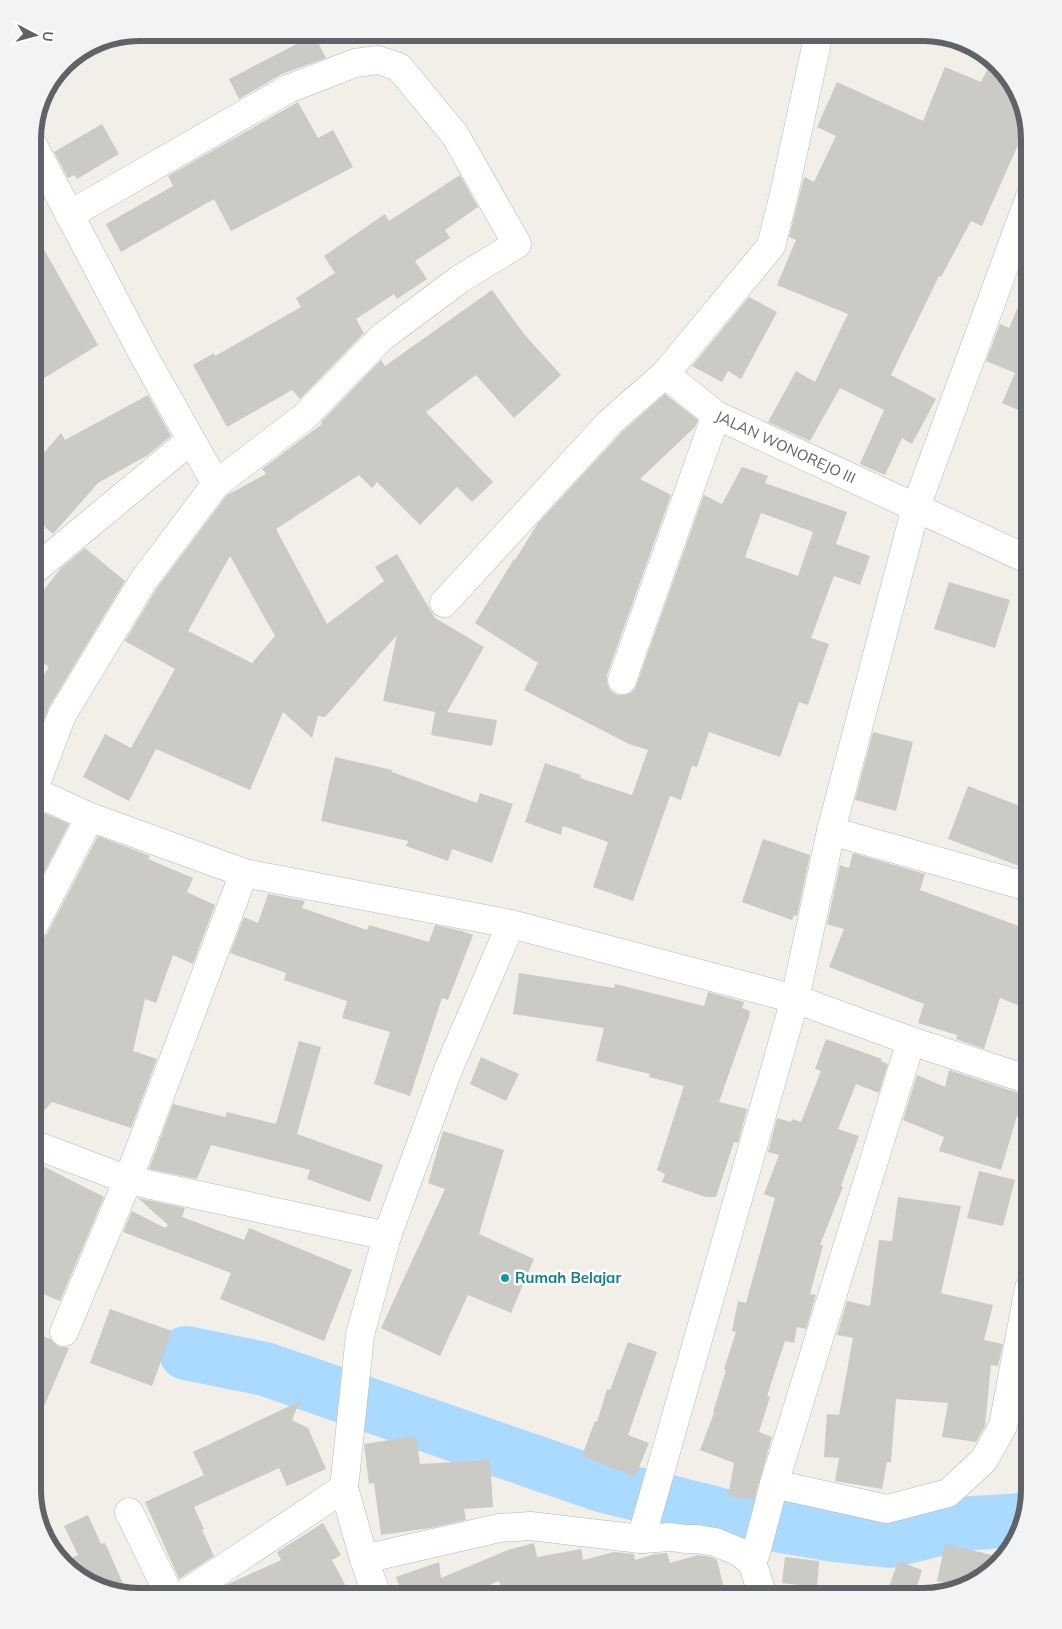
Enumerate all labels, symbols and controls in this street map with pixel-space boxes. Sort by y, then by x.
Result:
north arrow [10,10,60,60]
text: U [38,30,57,42]
street label: JALAN WONOREJO III [713,406,859,487]
place label: Rumah Belajar [515,1268,621,1287]
marker: Rumah Belajar [499,1272,511,1284]

